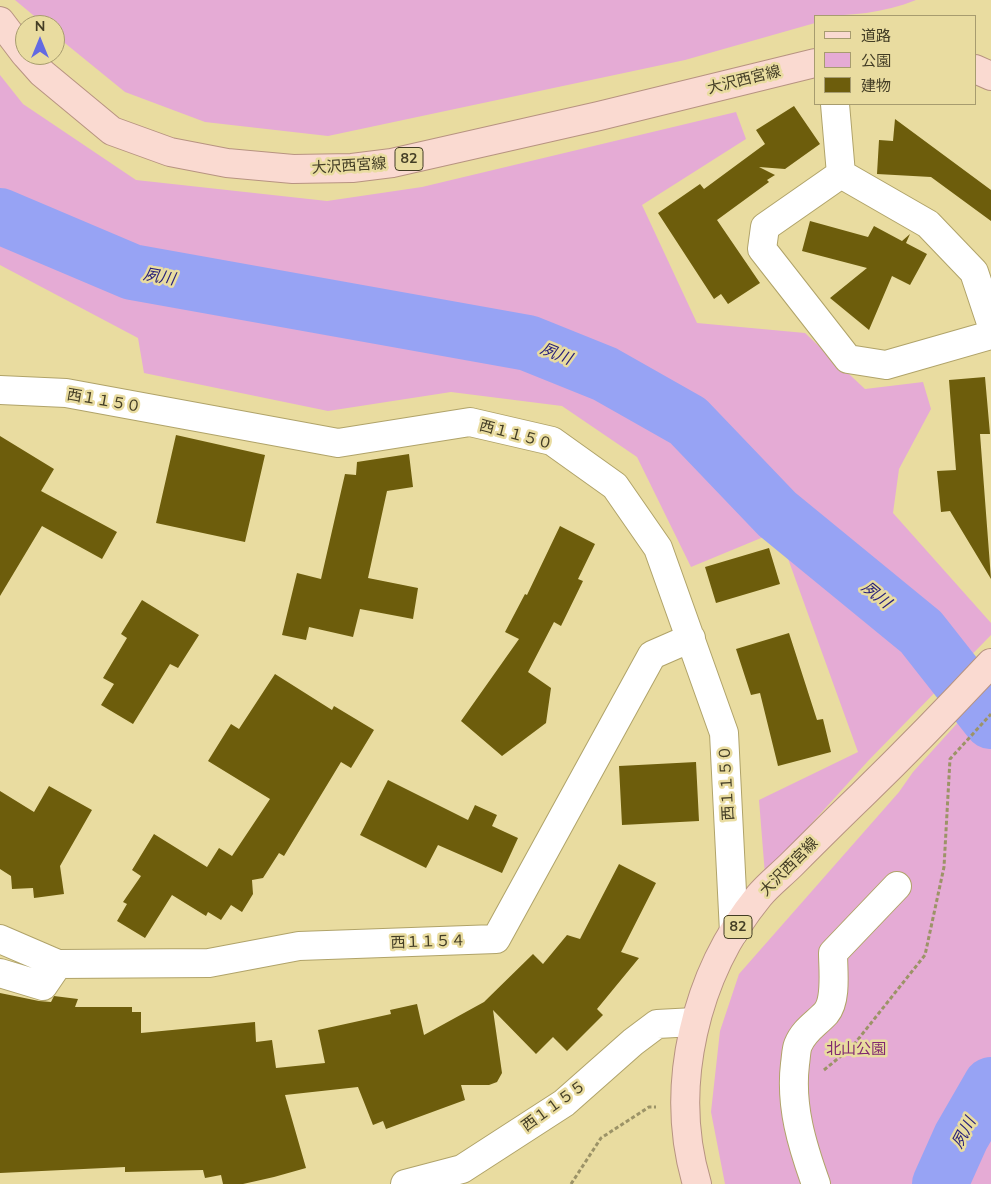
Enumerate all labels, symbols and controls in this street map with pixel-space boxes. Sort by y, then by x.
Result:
north arrow [15,15,65,65]
legend [814,15,976,105]
text: N [35,17,45,35]
text: 道路 [861,26,891,45]
text: 公園 [861,51,891,70]
street label: 大沢西宮線 [705,62,783,98]
text: 建物 [861,76,891,95]
road number: 82 [395,148,423,170]
street label: 大沢西宮線 [311,154,387,178]
water label: 夙川 [142,265,176,289]
water label: 夙川 [538,339,574,369]
street label: 西１１５０ [66,386,142,416]
street label: 西１１５０ [477,417,555,453]
water label: 夙川 [858,577,894,613]
street label: 西１１５０ [716,745,738,821]
street label: 大沢西宮線 [756,834,822,900]
road number: 82 [724,916,752,939]
street label: 西１１５４ [390,932,466,952]
park label: 北山公園 [826,1040,886,1058]
street label: 西１１５５ [518,1077,590,1135]
water label: 夙川 [948,1114,980,1152]

